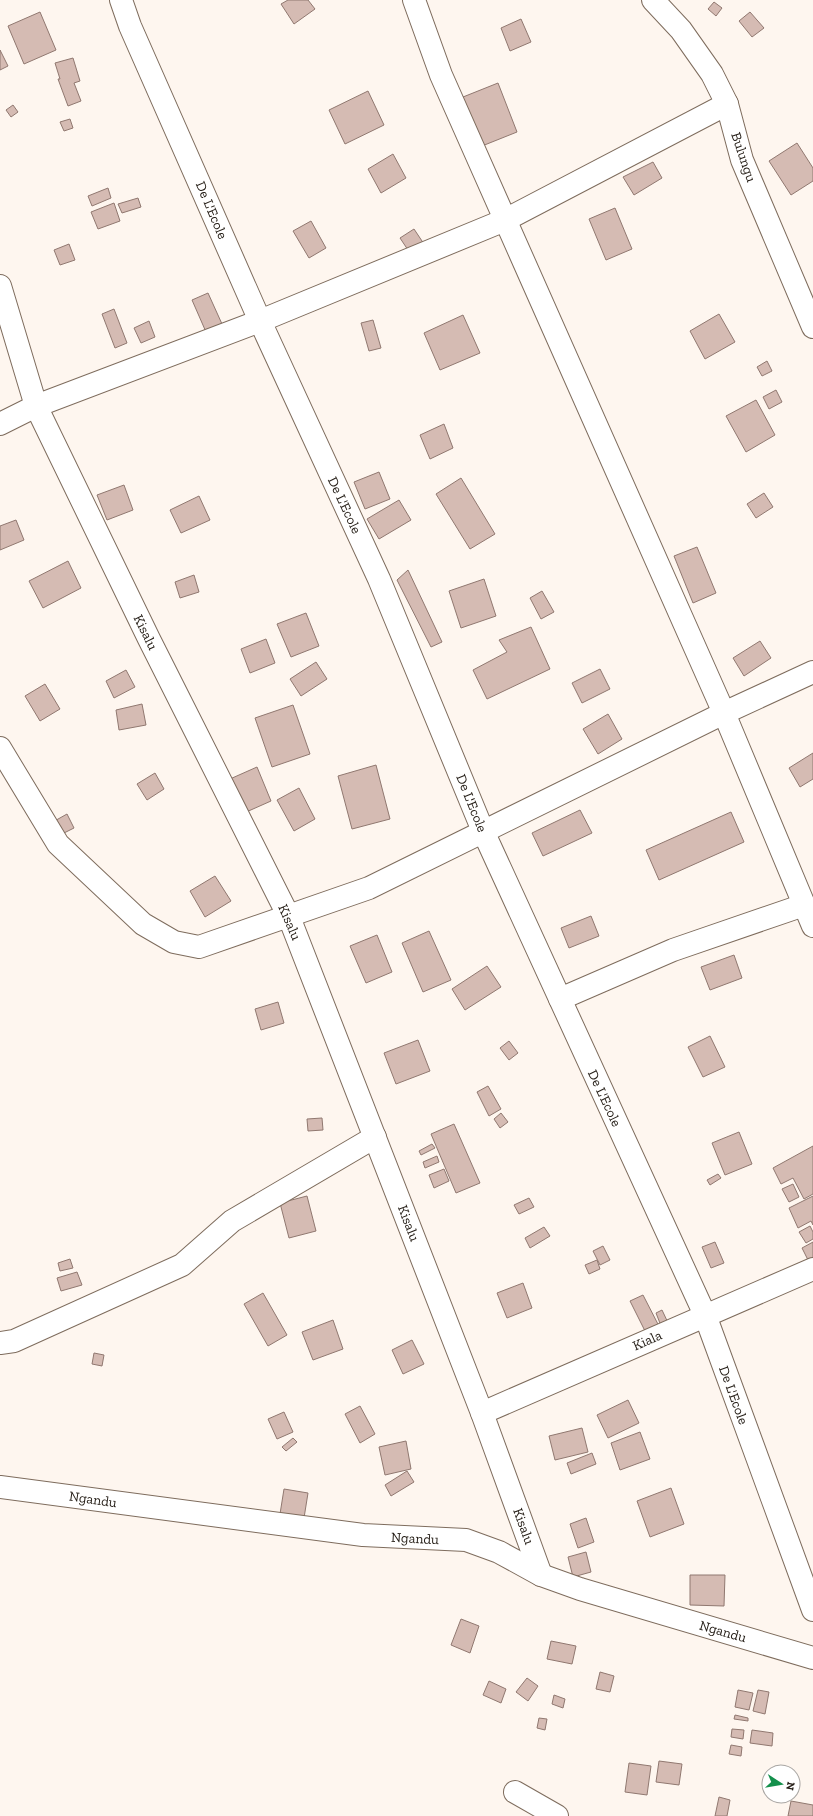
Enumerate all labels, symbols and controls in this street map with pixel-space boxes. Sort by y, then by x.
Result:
street label: Bulungu [727,130,760,184]
street label: De L'Ecole [192,179,231,242]
street label: De L'Ecole [324,474,365,537]
street label: Kisalu [130,612,161,653]
street label: De L'Ecole [452,772,491,835]
street label: Kisalu [274,902,305,943]
street label: De L'Ecole [584,1067,625,1130]
street label: Kisalu [394,1203,423,1244]
street label: Kiala [630,1326,665,1354]
street label: De L'Ecole [715,1364,752,1427]
street label: Ngandu [68,1488,118,1511]
street label: Kisalu [509,1506,538,1547]
street label: Ngandu [391,1529,440,1548]
street label: Ngandu [697,1617,748,1646]
north arrow [761,1764,801,1804]
text: N [783,1781,798,1792]

